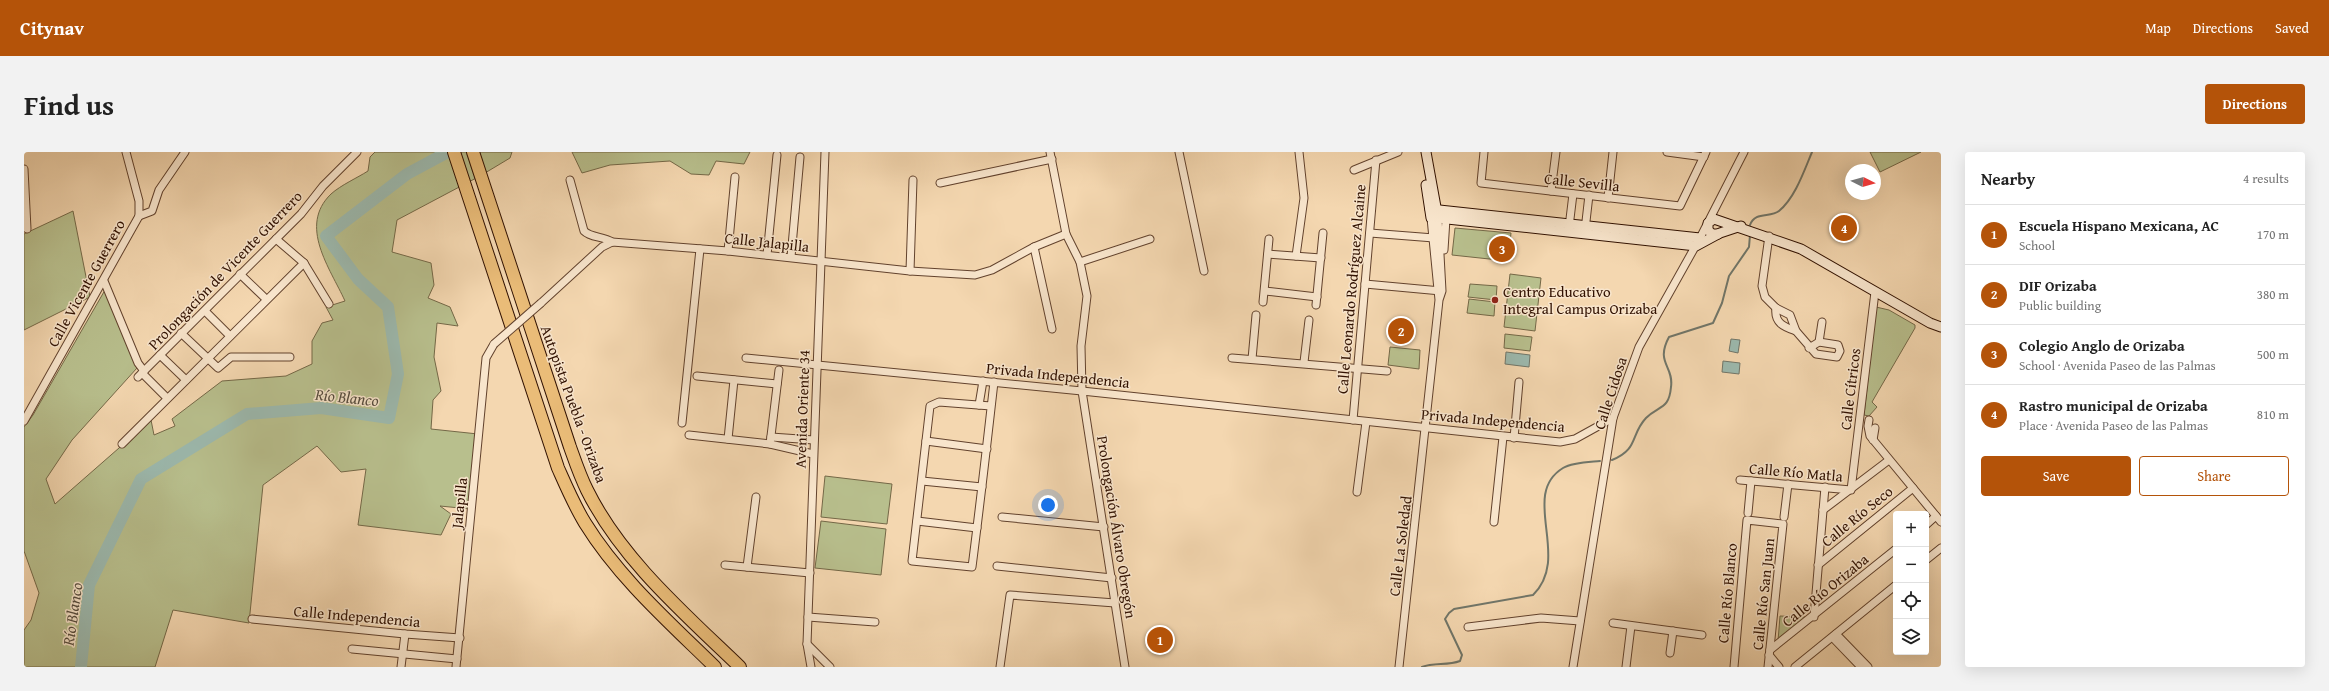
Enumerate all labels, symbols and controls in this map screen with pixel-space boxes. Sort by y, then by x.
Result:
text: Citynav [20,14,84,42]
text: Map [2145,18,2171,38]
text: Directions [2193,18,2253,38]
text: Saved [2275,18,2309,38]
text: Find us [24,84,114,125]
button: Directions [2205,84,2305,124]
north arrow [1845,164,1881,200]
text: Nearby [1981,166,2035,191]
street label: Calle Sevilla [1543,168,1621,196]
text: 4 results [2243,169,2289,188]
street label: Calle Leonardo Rodríguez Alcaine [1331,183,1371,395]
street label: Prolongación de Vicente Guerrero [143,186,307,354]
pin: 4 [1831,213,1857,243]
street label: Calle Vicente Guerrero [42,215,130,350]
text: Escuela Hispano Mexicana, AC [2019,215,2219,236]
text: 1 [1991,225,1997,244]
text: 170 m [2257,225,2289,244]
street label: Calle Jalapilla [724,227,810,257]
pin: 3 [1489,234,1515,264]
text: School [2019,236,2055,255]
text: DIF Orizaba [2019,275,2097,296]
place label: Centro Educativo Integral Campus Orizaba [1503,281,1657,319]
text: 2 [1991,285,1997,304]
text: 380 m [2257,285,2289,304]
marker: Centro Educativo Integral Campus Orizaba [1490,295,1500,305]
text: Public building [2019,296,2101,315]
pin: 2 [1388,316,1414,346]
street label: Autopista Puebla - Orizaba [536,322,612,486]
text: Colegio Anglo de Orizaba [2019,335,2185,356]
text: 3 [1991,345,1997,364]
text: 500 m [2257,345,2289,364]
street label: Calle Cítricos [1835,347,1865,431]
street label: Avenida Oriente 34 [789,349,815,469]
street label: Calle Cidosa [1588,354,1632,432]
text: School · Avenida Paseo de las Palmas [2019,356,2216,375]
street label: Privada Independencia [985,357,1131,393]
water label: Río Blanco [313,382,380,412]
text: Rastro municipal de Orizaba [2019,395,2208,416]
street label: Privada Independencia [1420,403,1566,437]
text: 4 [1991,405,1997,424]
text: 810 m [2257,405,2289,424]
text: Place · Avenida Paseo de las Palmas [2019,416,2208,435]
street label: Prolongación Álvaro Obregón [1092,434,1142,620]
button: Save [1981,456,2131,496]
button: Share [2139,456,2289,496]
street label: Calle Río Matla [1748,457,1844,487]
street label: Jalapilla [446,477,472,531]
street label: Calle Río Seco [1817,480,1897,551]
your location [1038,495,1058,515]
street label: Calle La Soledad [1383,495,1417,597]
map controls [1893,511,1929,655]
button: + [1893,511,1929,547]
street label: Calle Río San Juan [1747,536,1779,651]
street label: Calle Río Blanco [1712,542,1742,644]
button: − [1893,547,1929,583]
street label: Calle Río Orizaba [1777,549,1873,631]
water label: Río Blanco [56,581,88,648]
button: locate [1893,583,1929,619]
street label: Calle Independencia [293,600,421,632]
button: layers [1893,619,1929,655]
pin: 1 [1147,625,1173,655]

